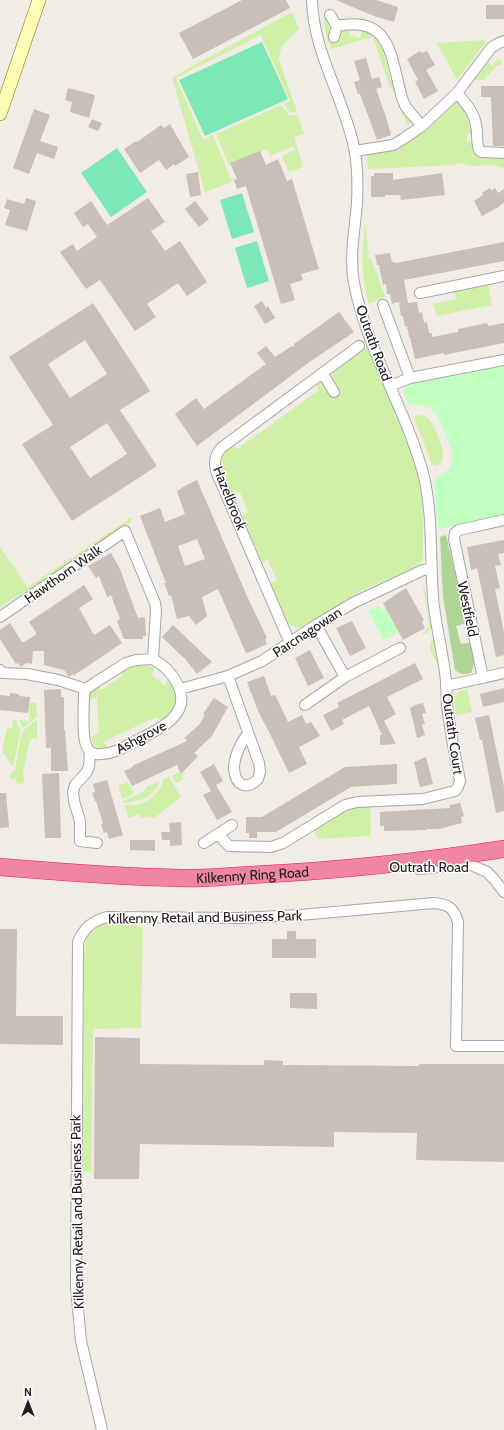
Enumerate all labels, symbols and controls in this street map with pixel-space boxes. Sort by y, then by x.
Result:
street label: Outrath Road [352,303,396,383]
street label: Hazelbrook [209,464,251,533]
street label: Hawthorn Walk [21,540,106,607]
street label: Westfield [453,580,483,638]
street label: Parcnagowan [269,603,345,661]
street label: Outrath Court [438,692,468,776]
street label: Ashgrove [113,716,169,758]
street label: Outrath Road [389,858,469,876]
street label: Kilkenny Ring Road [196,863,310,887]
street label: Kilkenny Retail and Business Park [108,906,303,928]
street label: Kilkenny Retail and Business Park [66,1114,88,1309]
north arrow [8,1382,48,1422]
text: N [24,1385,32,1399]

